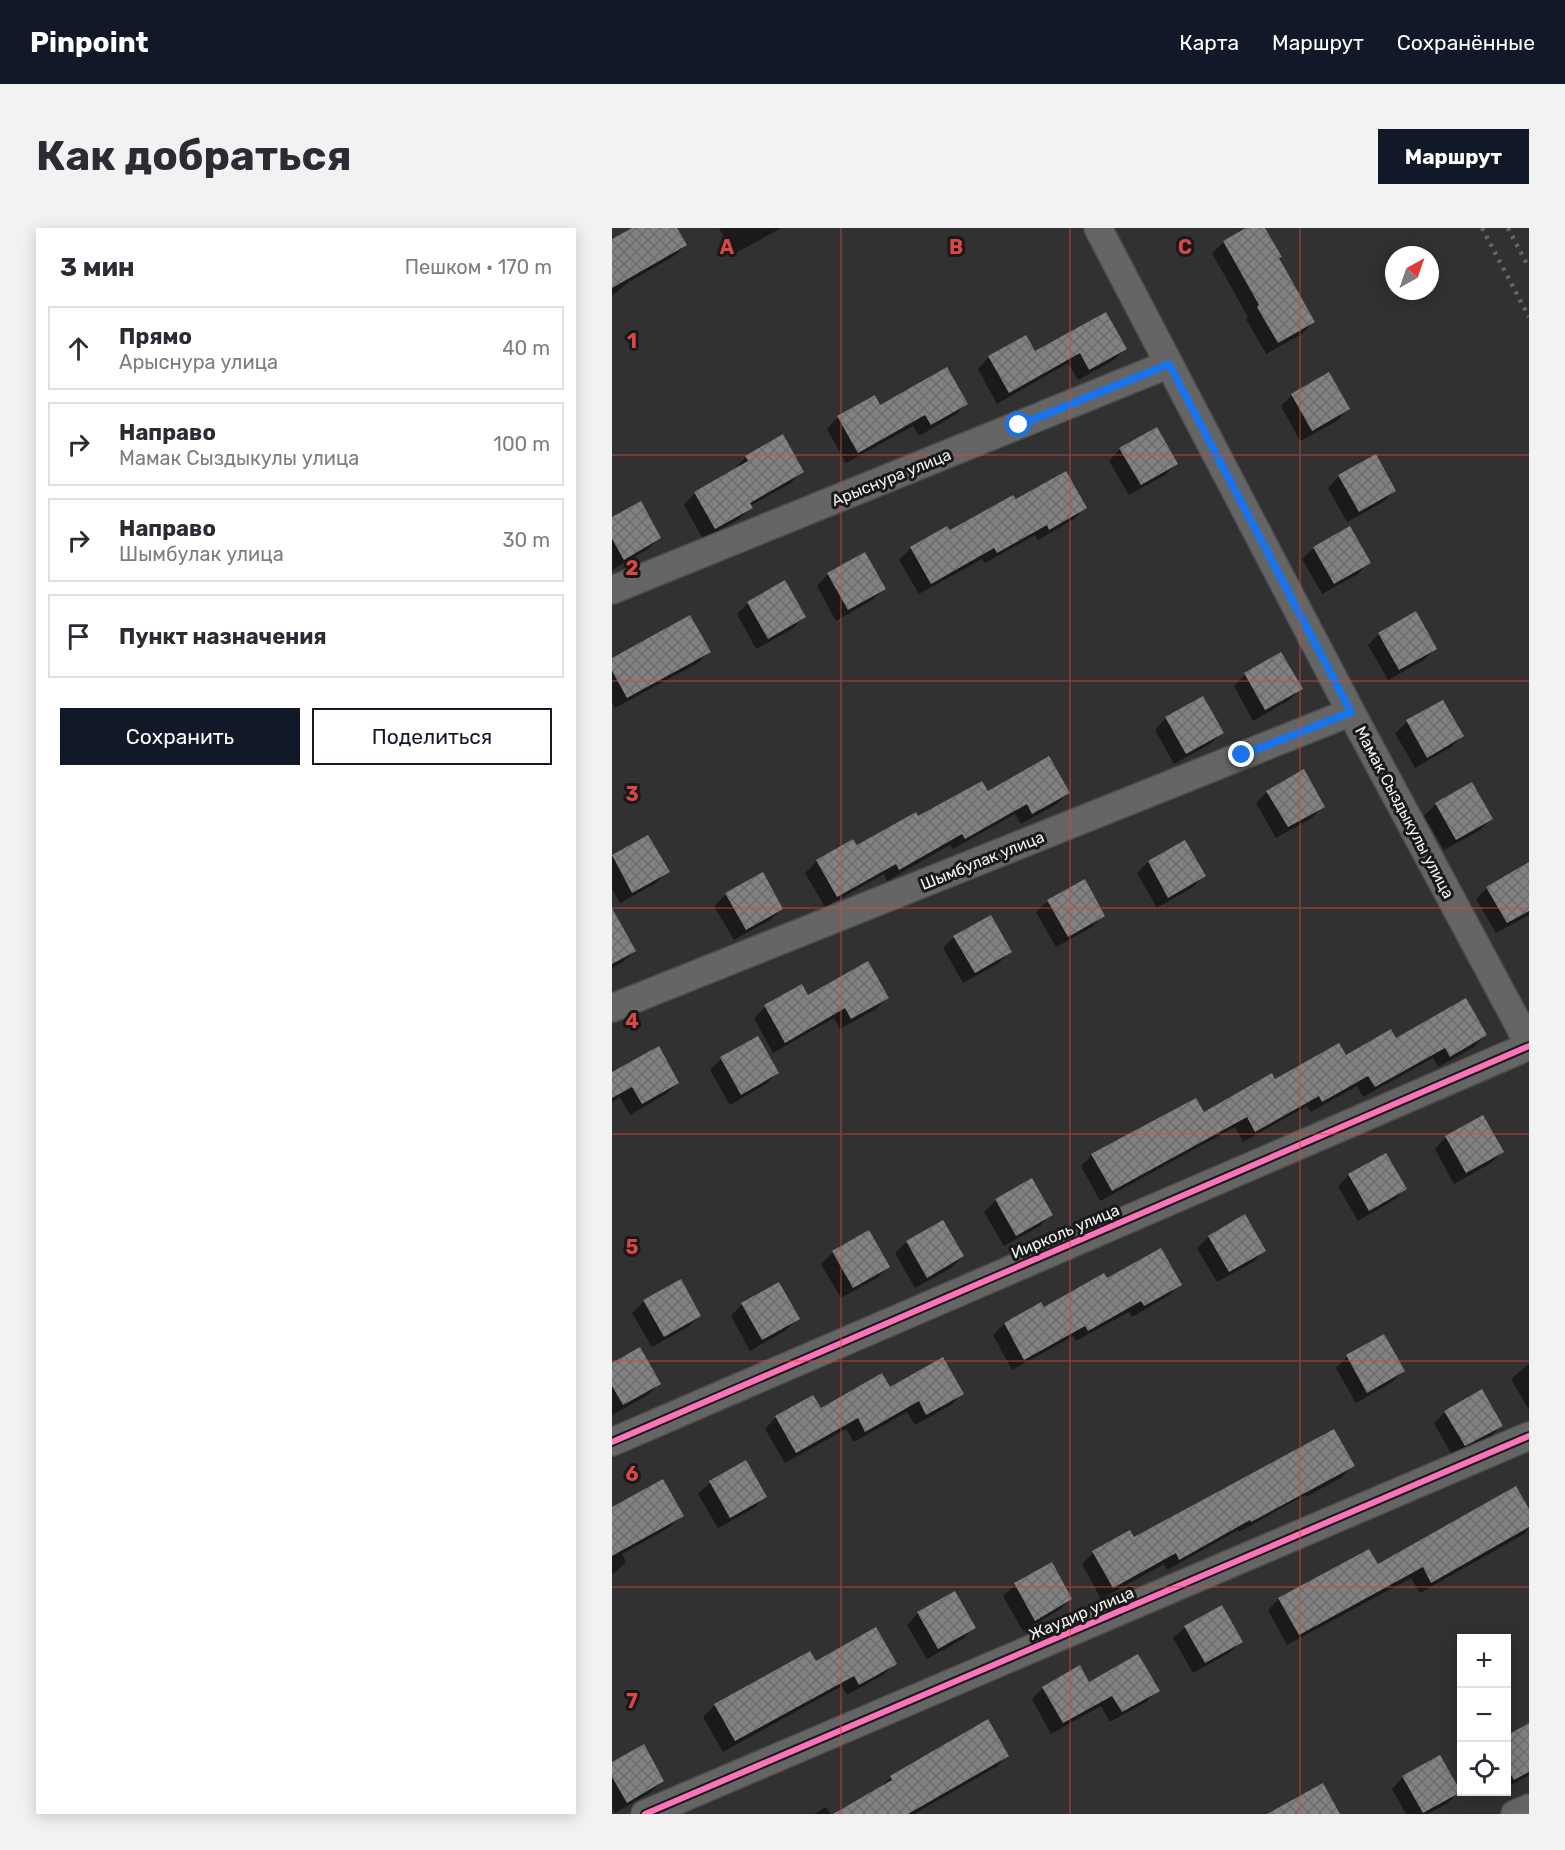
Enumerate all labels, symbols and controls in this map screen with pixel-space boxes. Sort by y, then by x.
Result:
text: Pinpoint [30,26,149,59]
text: Карта [1179,30,1239,55]
text: Маршрут [1272,30,1364,55]
text: Сохранённые [1397,30,1535,55]
button: Маршрут [1378,129,1529,184]
text: Как добраться [36,131,352,181]
text: A [720,235,735,259]
text: B [949,235,963,259]
text: C [1178,235,1192,259]
north arrow [1385,246,1439,300]
text: 3 мин [60,252,135,283]
text: Пешком · 170 m [405,255,552,279]
text: Прямо [119,323,192,350]
text: 1 [627,329,637,353]
icon: ahead [62,332,95,365]
text: 40 m [502,336,550,360]
text: Арыснура улица [119,350,278,374]
route start [1005,411,1031,437]
text: Направо [119,419,216,446]
icon: right [62,428,95,461]
text: 100 m [493,432,550,456]
street label: Арыснура улица [829,445,954,510]
text: Мамак Сыздыкулы улица [119,446,359,470]
text: Направо [119,515,216,542]
icon: right [62,524,95,557]
text: 30 m [503,528,550,552]
text: Шымбулак улица [119,542,284,566]
text: 2 [626,556,639,580]
icon: arrive [62,620,95,653]
text: Пункт назначения [119,623,327,650]
button: Сохранить [60,708,300,765]
button: Поделиться [312,708,552,765]
street label: Мамак Сыздыкулы улица [1351,723,1458,902]
route end [1228,741,1254,767]
text: 3 [625,782,639,806]
street label: Шымбулак улица [918,827,1047,894]
text: 4 [625,1009,639,1033]
street label: Иирколь улица [1008,1200,1122,1263]
text: 5 [626,1235,639,1259]
text: 6 [625,1462,639,1486]
street label: Жаудир улица [1026,1583,1137,1644]
map controls [1457,1634,1511,1796]
button: + [1457,1634,1511,1688]
button: − [1457,1688,1511,1742]
text: 7 [626,1689,638,1713]
button: locate [1457,1742,1511,1796]

